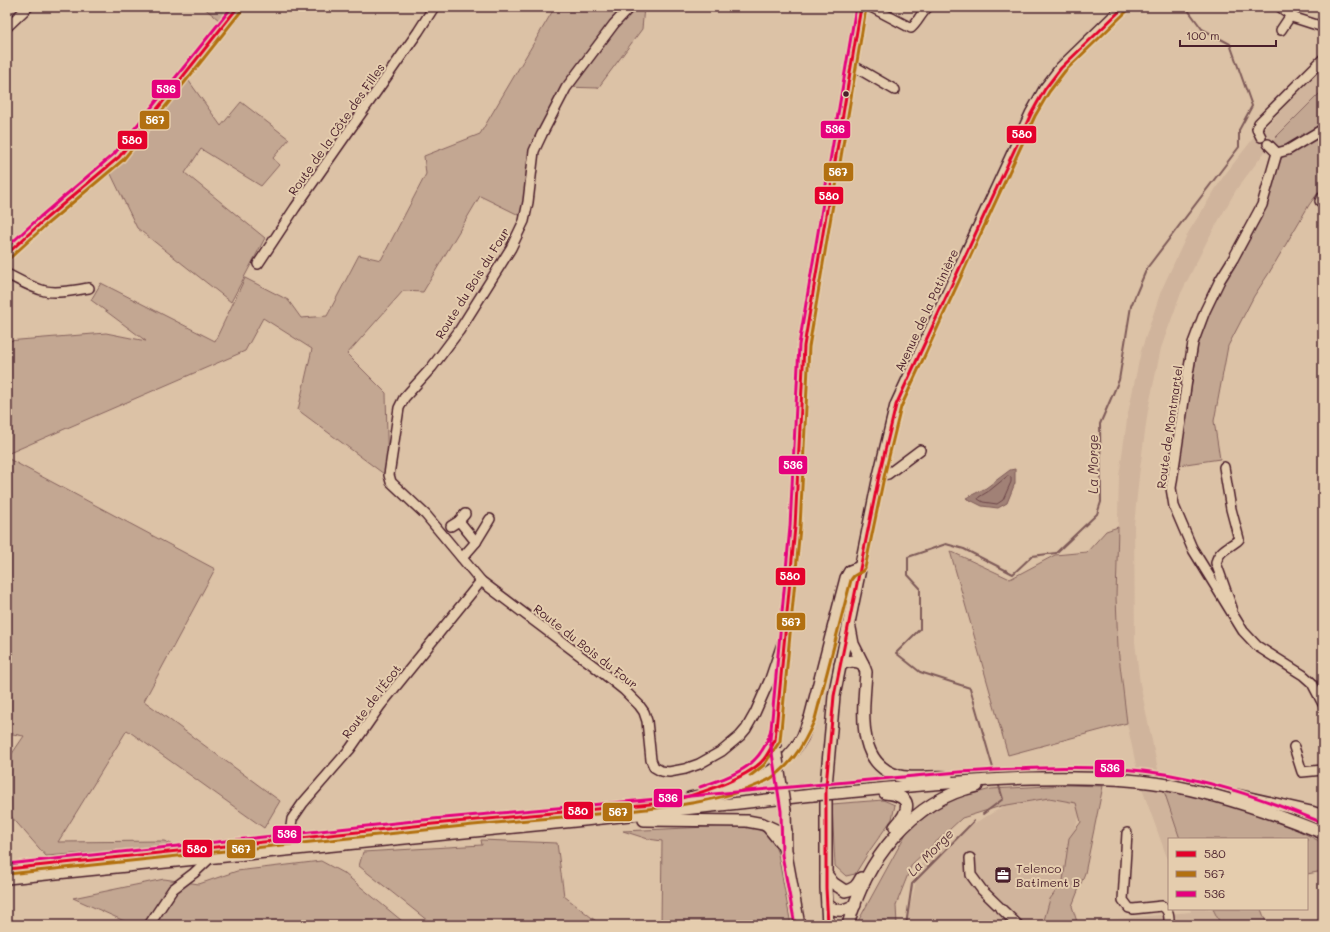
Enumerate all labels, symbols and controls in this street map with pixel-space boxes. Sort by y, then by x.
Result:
scale bar [1180,22,1276,48]
text: 100 m [1186,27,1220,43]
street label: Route de la Côte des Filles [284,60,388,198]
line badge: 536 [151,79,181,99]
text: 536 [156,81,176,96]
unlabelled marker [841,89,851,99]
line badge: 567 [139,110,170,130]
text: 567 [145,112,165,127]
line badge: 536 [820,120,851,139]
text: 536 [825,121,845,136]
line badge: 580 [1006,125,1037,144]
text: 580 [1012,126,1032,141]
line badge: 580 [117,130,148,150]
text: 580 [122,132,142,147]
line badge: 567 [823,162,854,182]
text: 567 [828,164,848,179]
line badge: 580 [814,186,844,205]
text: 580 [819,188,839,203]
street label: Route du Bois du Four [431,224,513,342]
street label: Avenue de la Patinière [891,246,961,374]
street label: Route de Montmartel [1152,364,1186,490]
water label: La Morge [1084,434,1101,494]
line badge: 536 [778,455,808,475]
text: 536 [783,457,803,472]
line badge: 580 [775,567,806,586]
text: 580 [780,568,800,583]
street label: Route du Bois du Four [531,600,641,692]
line badge: 567 [776,612,806,631]
text: 567 [781,614,801,629]
street label: Route de l'Écot [338,661,404,741]
line badge: 536 [1094,759,1125,778]
text: 536 [1100,760,1120,775]
line badge: 536 [653,788,683,808]
text: 536 [658,790,678,805]
line badge: 580 [563,801,594,820]
line badge: 567 [602,802,633,822]
text: 580 [568,803,588,818]
text: 567 [608,804,628,819]
line badge: 536 [272,825,302,844]
water label: La Morge [903,825,957,879]
text: 536 [277,826,297,841]
legend [1168,838,1308,910]
line badge: 580 [182,839,213,858]
line badge: 567 [226,839,256,859]
text: 580 [187,841,207,856]
text: 567 [231,841,251,856]
text: 580 [1204,845,1226,861]
place label: Telenco Batiment B [1016,860,1080,890]
office icon: Telenco Batiment B [993,865,1013,885]
text: 567 [1204,865,1225,881]
text: 536 [1204,885,1225,901]

